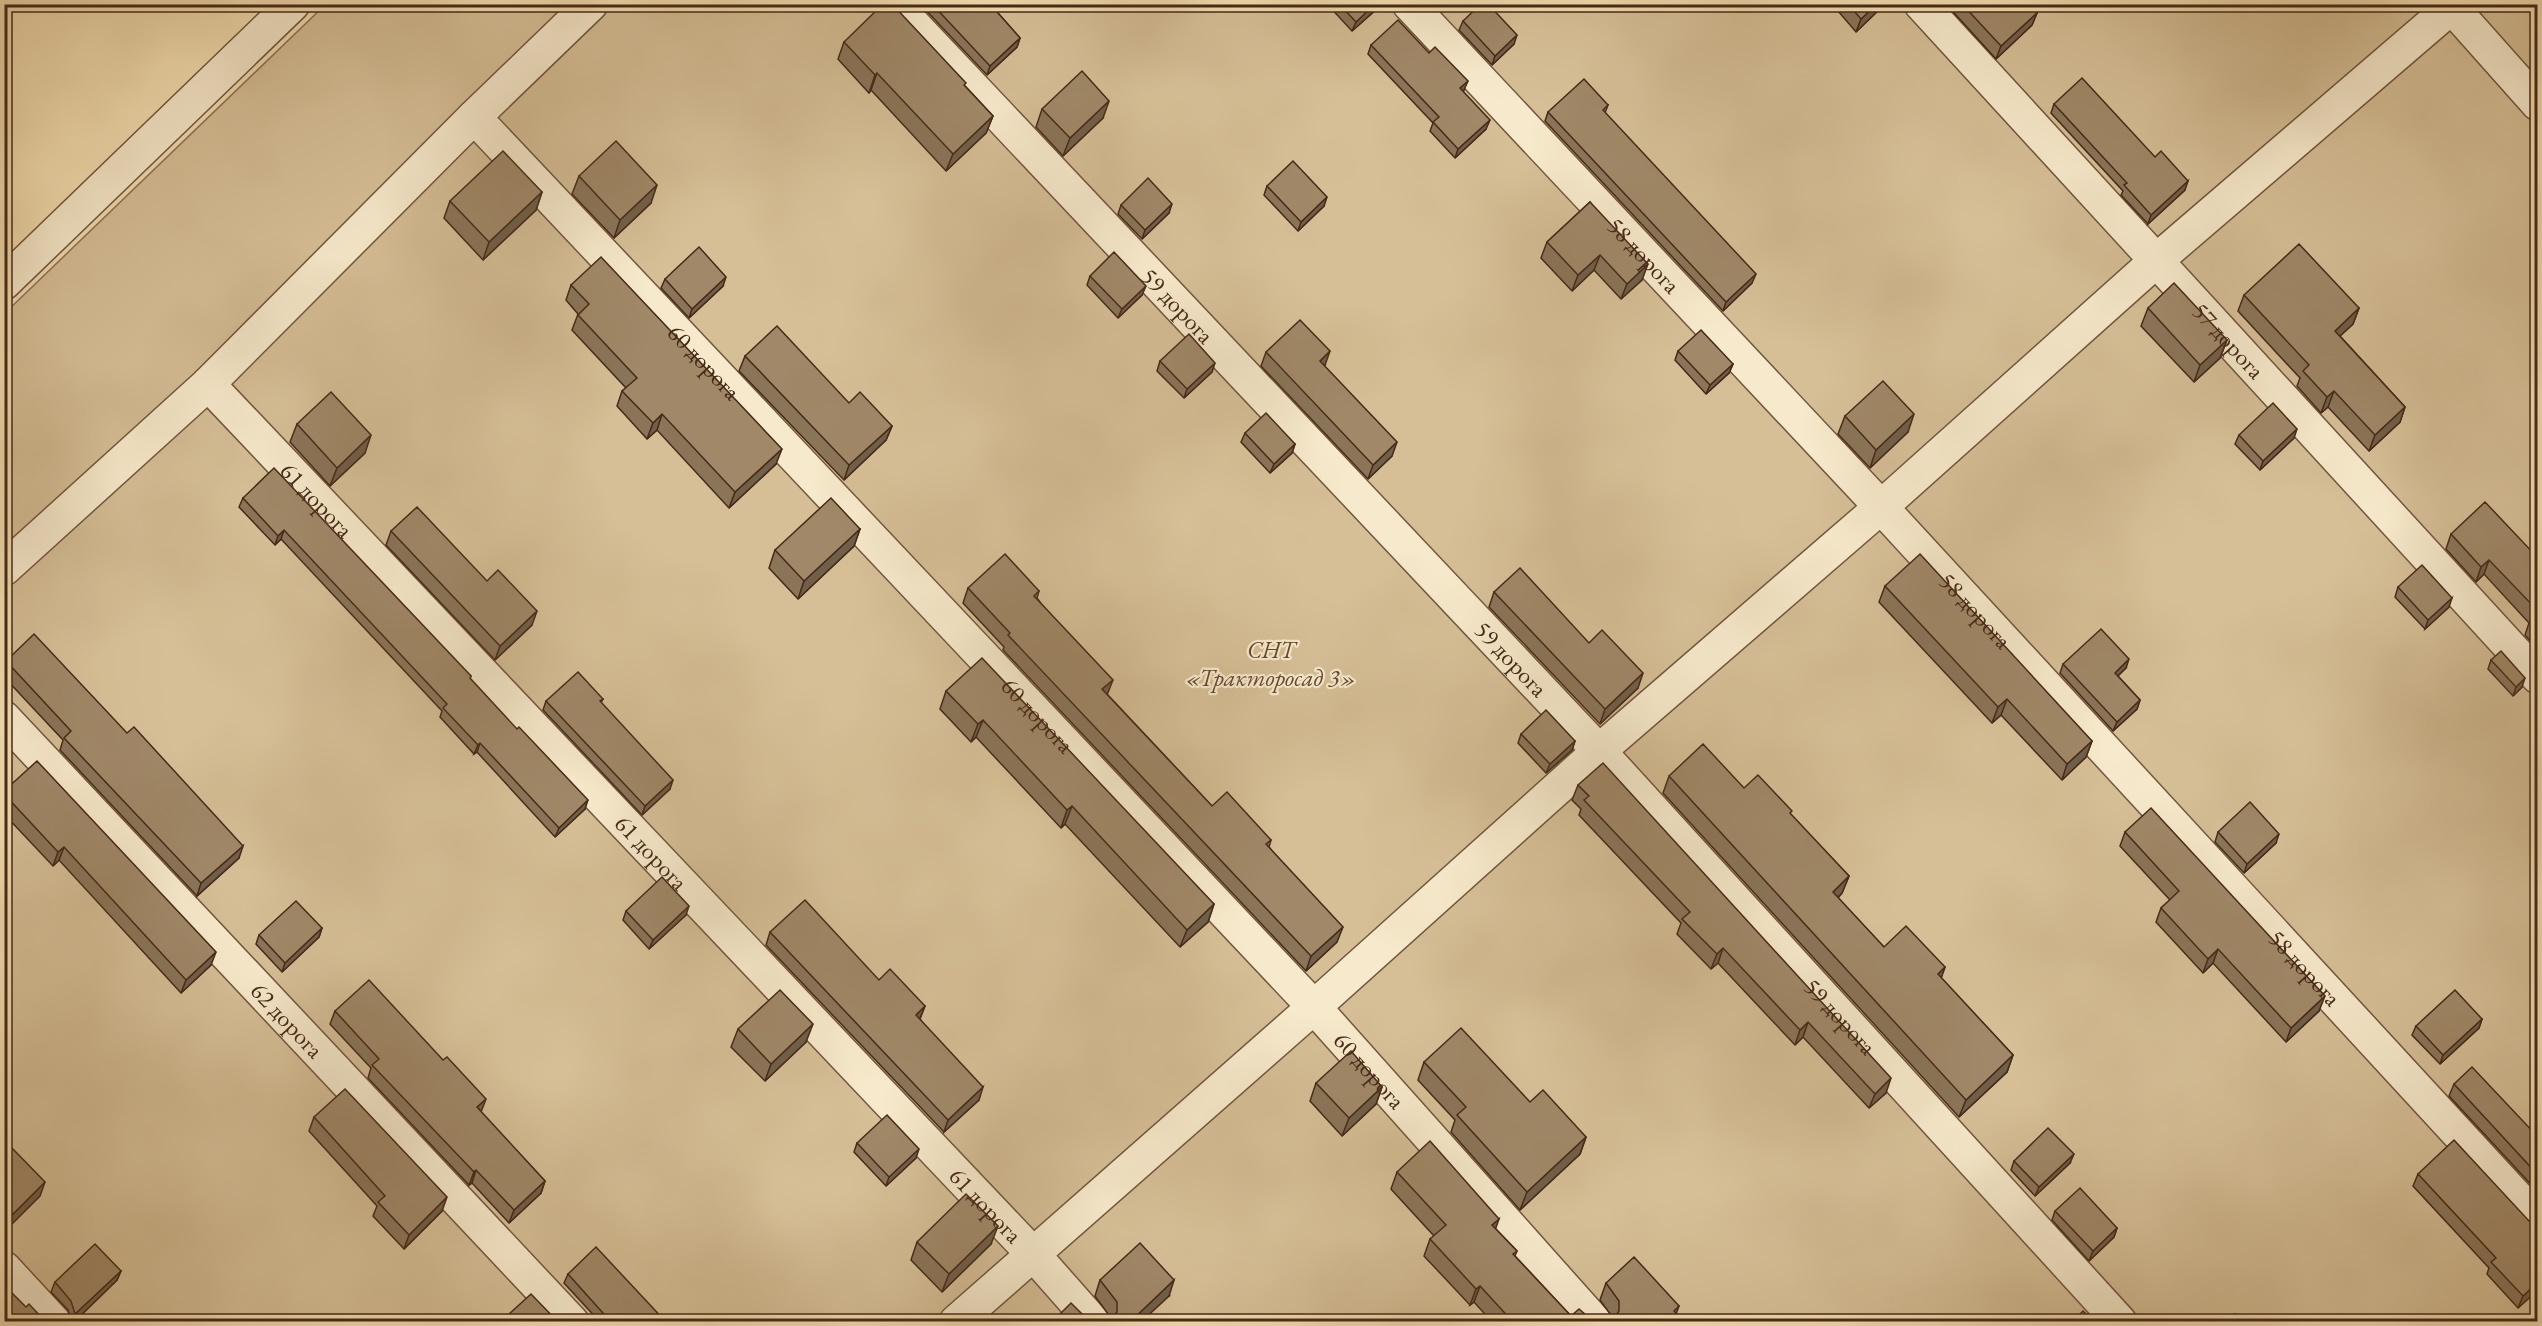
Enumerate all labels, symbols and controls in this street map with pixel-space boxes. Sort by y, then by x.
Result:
street label: 58 дорога [1601,210,1688,300]
street label: 59 дорога [1135,261,1222,350]
street label: 57 дорога [2186,295,2272,385]
street label: 60 дорога [661,317,748,406]
street label: 61 дорога [274,455,361,544]
street label: 58 дорога [1933,565,2019,655]
street label: 59 дорога [1468,614,1555,703]
park label: СНТ «Тракторосад 3» [1186,634,1356,693]
street label: 60 дорога [995,670,1082,760]
street label: 61 дорога [609,808,695,897]
street label: 58 дорога [2262,923,2349,1013]
street label: 59 дорога [1798,971,1884,1061]
street label: 62 дорога [244,975,331,1064]
street label: 60 дорога [1327,1025,1413,1115]
street label: 61 дорога [943,1160,1030,1249]

